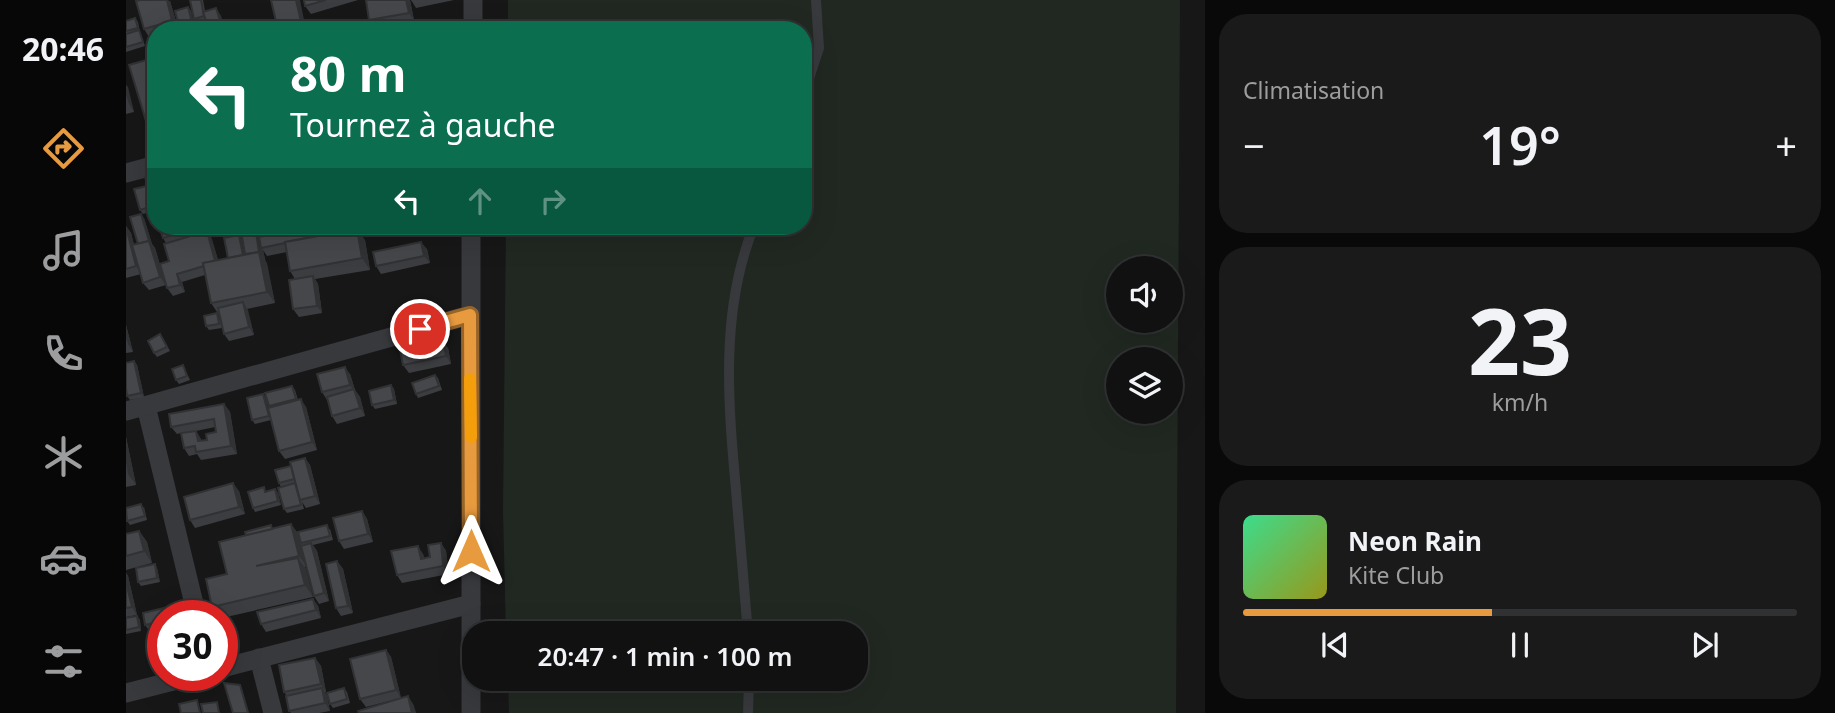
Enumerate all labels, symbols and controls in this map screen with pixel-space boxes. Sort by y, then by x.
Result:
text: 20:46 [22,27,104,70]
text: 80 m [290,40,407,106]
icon: left [175,49,266,140]
text: Climatisation [1243,74,1384,106]
text: Tournez à gauche [290,103,556,146]
text: 19° [1479,109,1561,180]
text: − [1243,119,1265,171]
text: + [1775,119,1797,171]
icon: directions [39,124,88,173]
icon: left [388,182,426,220]
icon: ahead [461,182,499,220]
icon: right [534,182,572,220]
icon: music [39,226,88,275]
map controls [1106,256,1183,424]
button: sound [1106,256,1183,333]
text: 23 [1468,278,1572,402]
pin [390,299,450,359]
icon: arrive [401,310,439,348]
icon: phone [39,329,88,378]
button: layers [1106,347,1183,424]
text: km/h [1492,386,1548,418]
icon: climate [39,432,88,481]
position arrow [434,514,508,588]
text: Neon Rain [1348,523,1482,559]
icon: car [39,534,88,583]
text: Kite Club [1348,559,1444,591]
speed limit sign: 30 [147,600,238,691]
icon: previous [1316,626,1354,664]
icon: pause [1501,626,1539,664]
icon: next [1686,626,1724,664]
icon: filters [39,637,88,686]
text: 20:47 · 1 min · 100 m [538,638,792,674]

